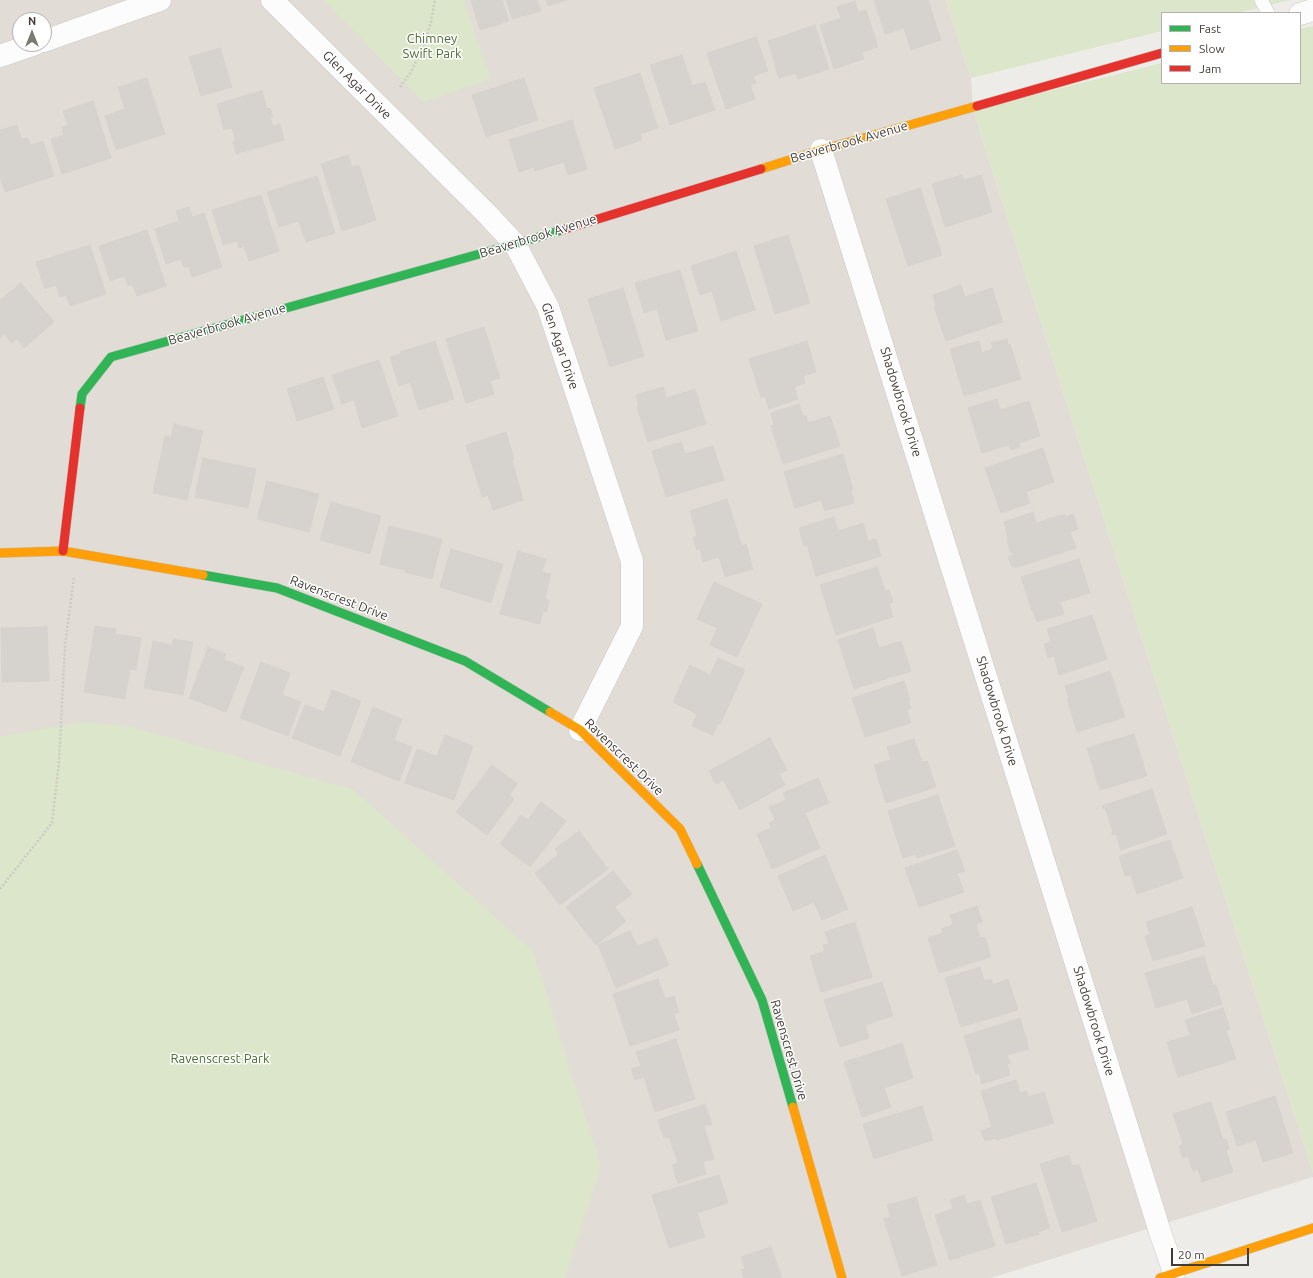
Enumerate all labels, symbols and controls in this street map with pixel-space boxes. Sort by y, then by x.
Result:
north arrow [12,12,52,52]
legend [1161,12,1301,84]
text: N [28,15,36,27]
text: Fast [1199,22,1221,35]
park label: Chimney Swift Park [403,31,461,62]
text: Slow [1199,42,1225,55]
street label: Glen Agar Drive [319,47,395,123]
text: Jam [1199,62,1221,75]
street label: Beaverbrook Avenue [788,118,910,166]
street label: Beaverbrook Avenue [478,211,598,261]
street label: Beaverbrook Avenue [166,300,288,348]
street label: Glen Agar Drive [538,301,582,391]
street label: Shadowbrook Drive [877,345,925,459]
street label: Ravenscrest Drive [288,572,390,624]
street label: Shadowbrook Drive [973,654,1021,768]
street label: Ravenscrest Drive [581,715,667,799]
street label: Shadowbrook Drive [1070,964,1118,1078]
street label: Ravenscrest Drive [767,998,811,1102]
park label: Ravenscrest Park [171,1051,269,1067]
scale bar [1173,1240,1251,1266]
text: 20 m [1178,1248,1205,1261]

